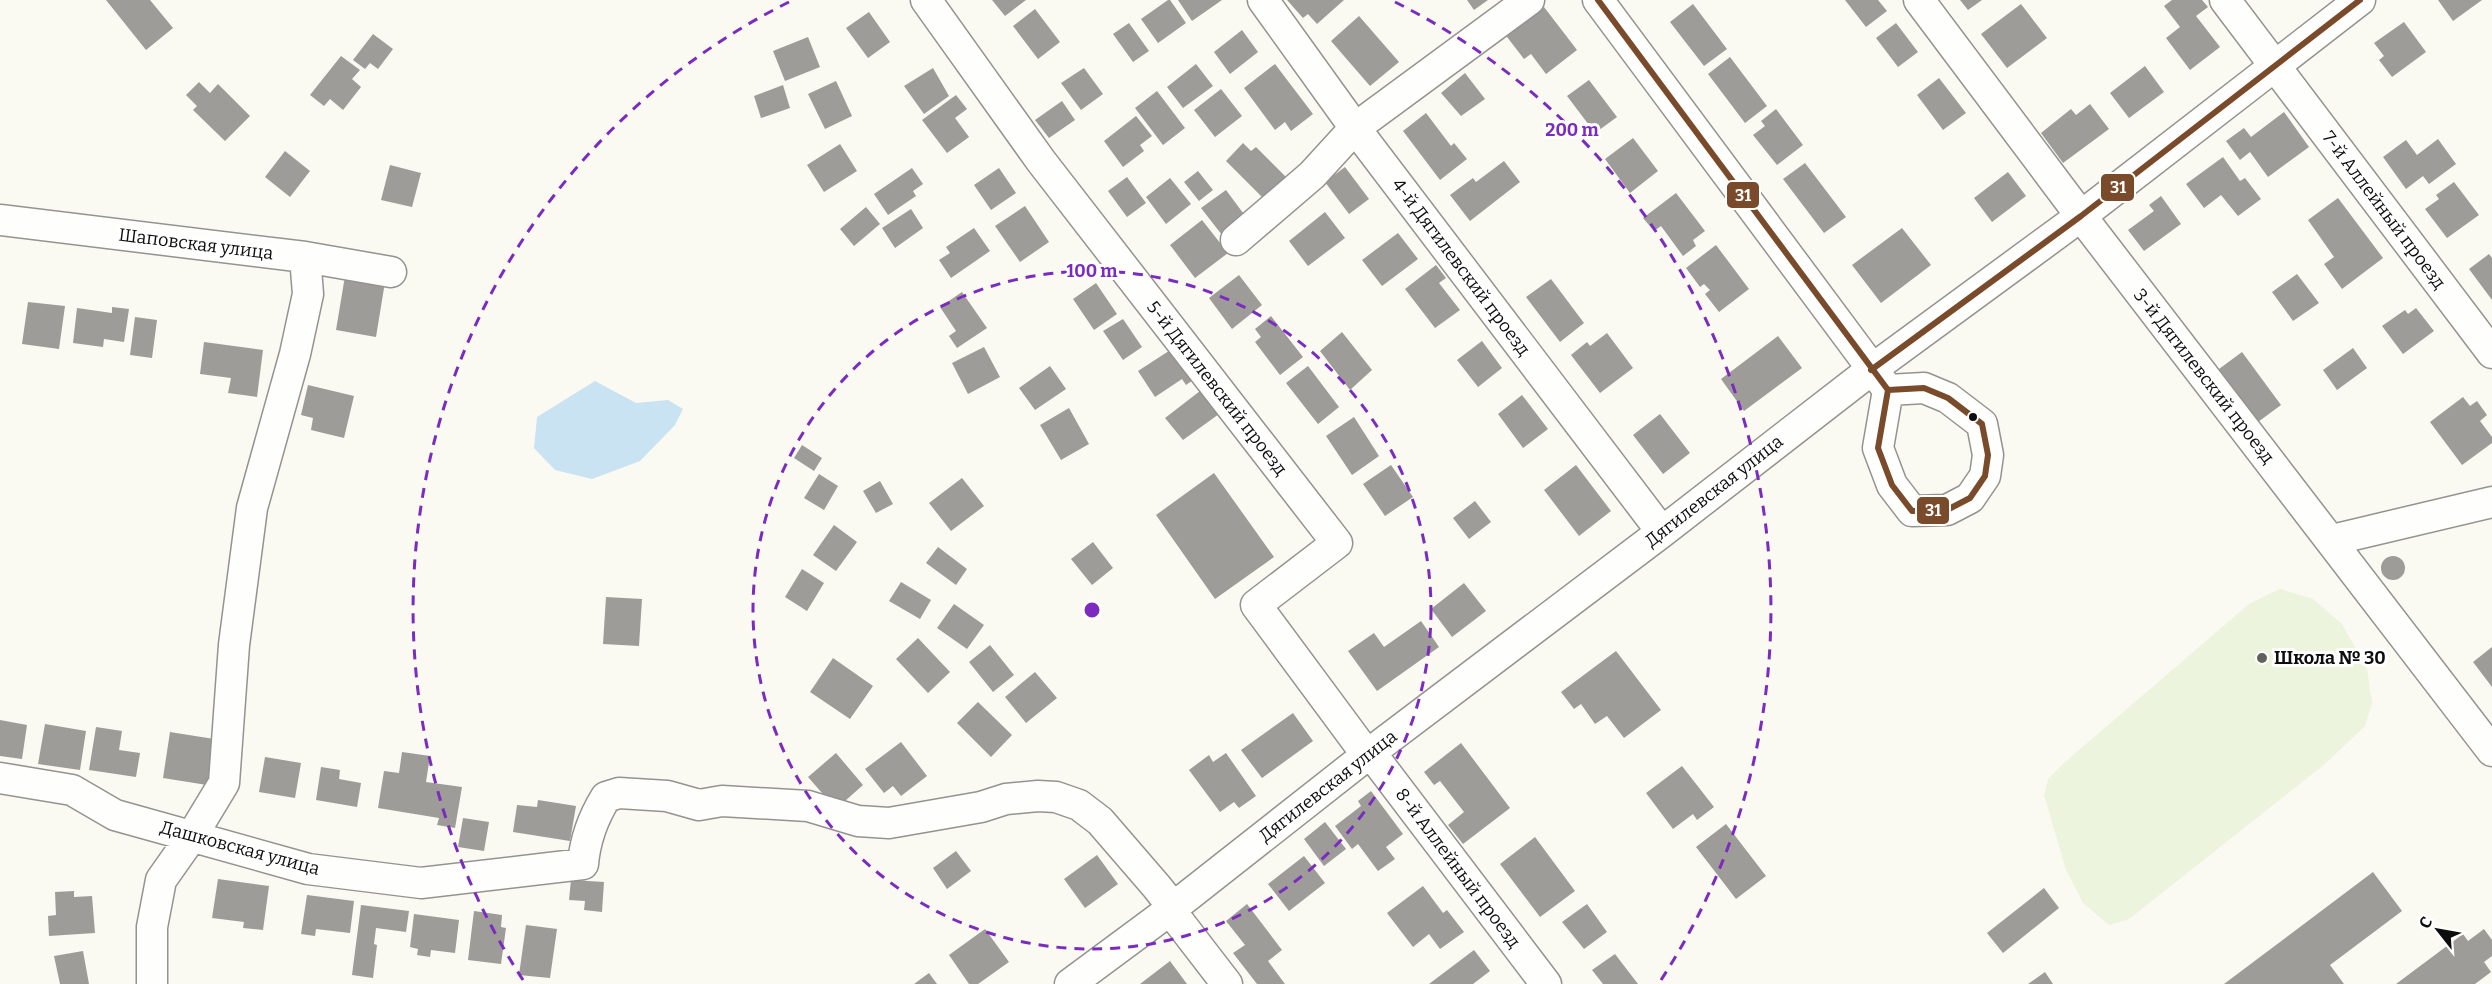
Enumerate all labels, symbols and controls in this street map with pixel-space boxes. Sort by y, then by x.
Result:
text: 200 m [1545,119,1599,141]
street label: 7-й Аллейный проезд [2318,127,2451,293]
line badge: 31 [2100,173,2135,202]
street label: 4-й Дягилевский проезд [1387,174,1535,360]
text: 31 [2110,178,2126,197]
line badge: 31 [1726,181,1760,209]
text: 31 [1735,186,1751,205]
street label: Шаповская улица [117,224,275,264]
text: 100 m [1066,260,1118,282]
street label: 3-й Дягилевский проезд [2129,284,2279,468]
street label: 5-й Дягилевский проезд [1142,296,1292,480]
unlabelled marker [1967,411,1979,423]
street label: Дягилевская улица [1641,430,1787,552]
line badge: 31 [1916,496,1950,525]
text: 31 [1925,501,1941,520]
centre of rings [1082,600,1102,620]
place label: Школа № 30 [2274,647,2386,669]
marker: Школа № 30 [2255,651,2269,665]
street label: Дягилевская улица [1255,725,1401,847]
street label: 8-й Аллейный проезд [1391,784,1525,952]
street label: Дашковская улица [158,816,322,880]
north arrow [2408,900,2468,960]
text: С [2415,913,2436,932]

